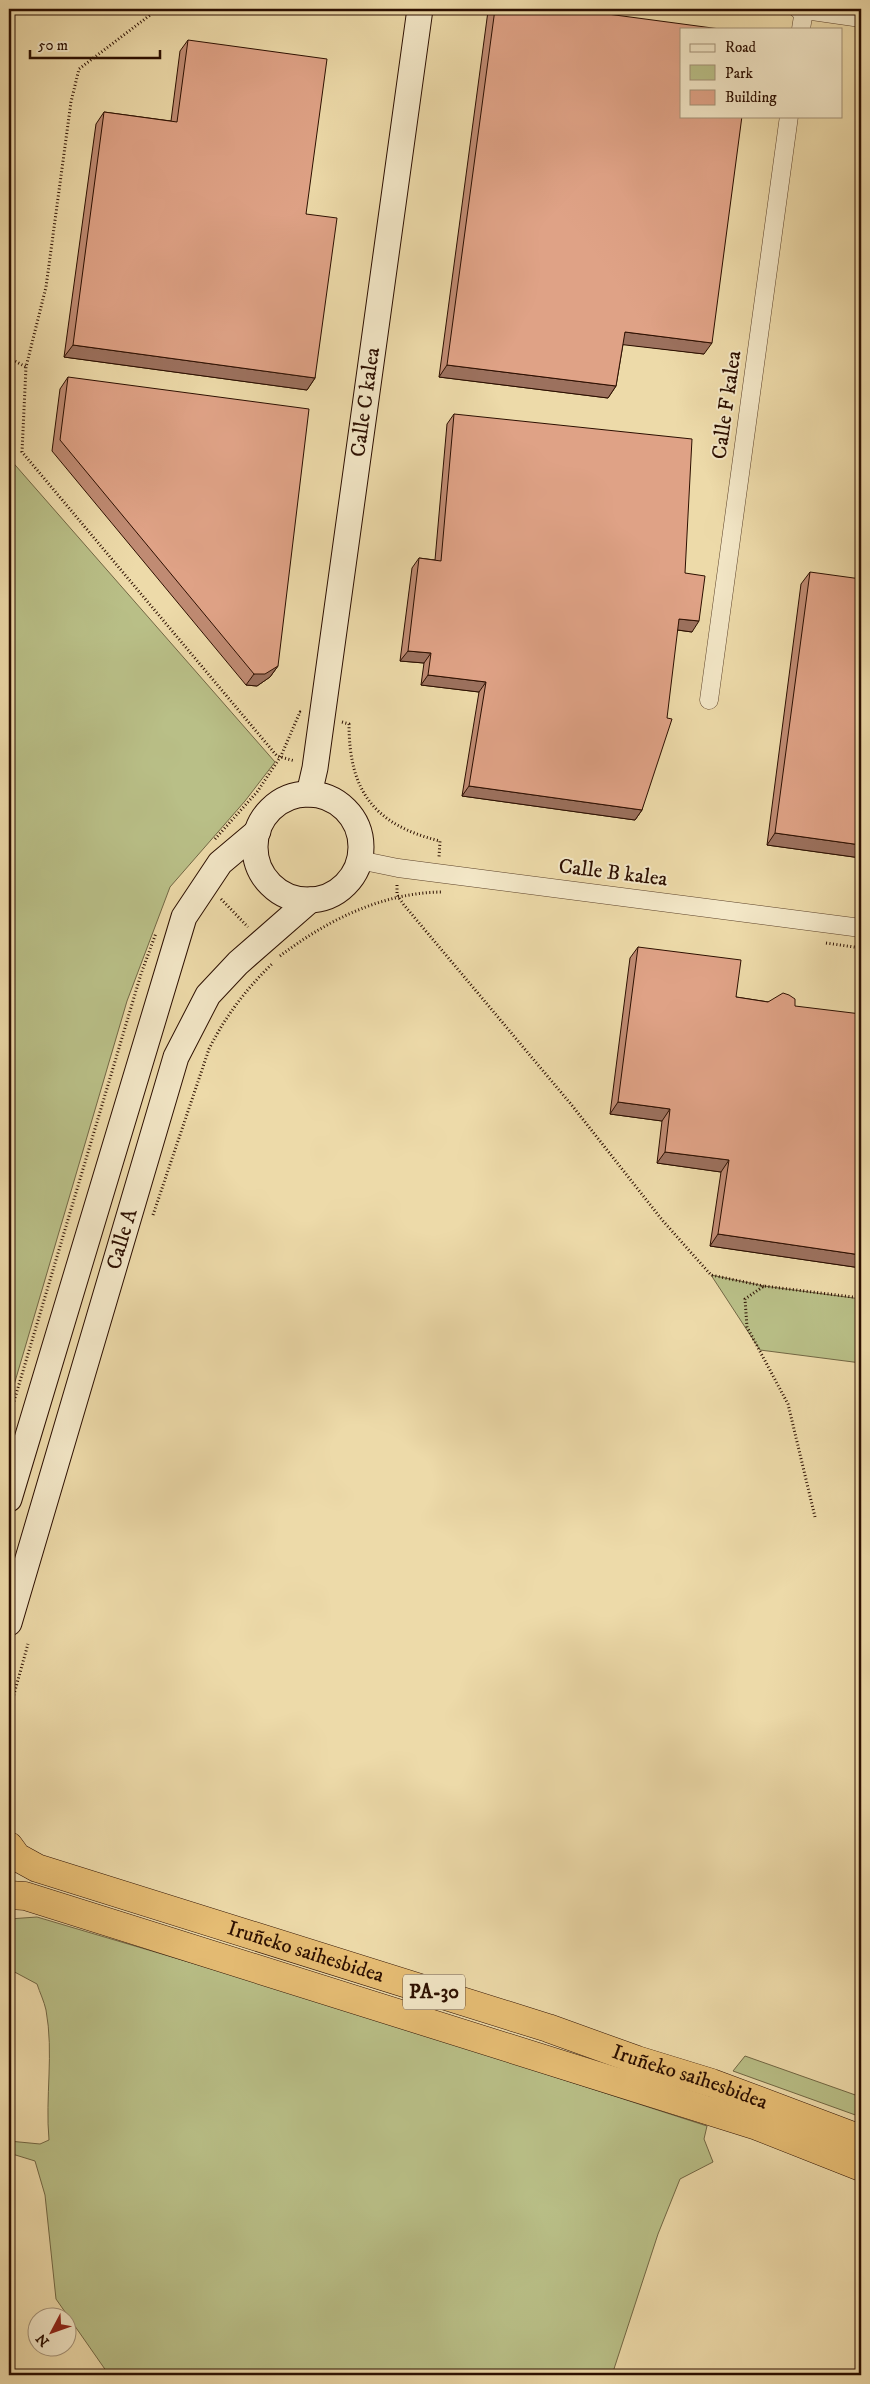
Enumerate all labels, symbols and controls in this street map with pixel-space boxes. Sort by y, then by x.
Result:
scale bar [30,28,160,60]
legend [680,28,842,118]
text: 50 m [38,36,68,55]
text: Road [725,38,757,57]
text: Park [725,64,754,83]
text: Building [725,88,777,107]
street label: Calle C kalea [345,346,386,459]
street label: Calle F kalea [707,349,747,461]
street label: Calle B kalea [557,853,669,893]
street label: Calle A [101,1205,144,1273]
street label: Iruñeko saihesbidea [224,1915,387,1989]
road number: PA-30 [403,1974,465,2010]
street label: Iruñeko saihesbidea [608,2039,771,2116]
north arrow [28,2306,78,2356]
text: N [32,2329,54,2350]

